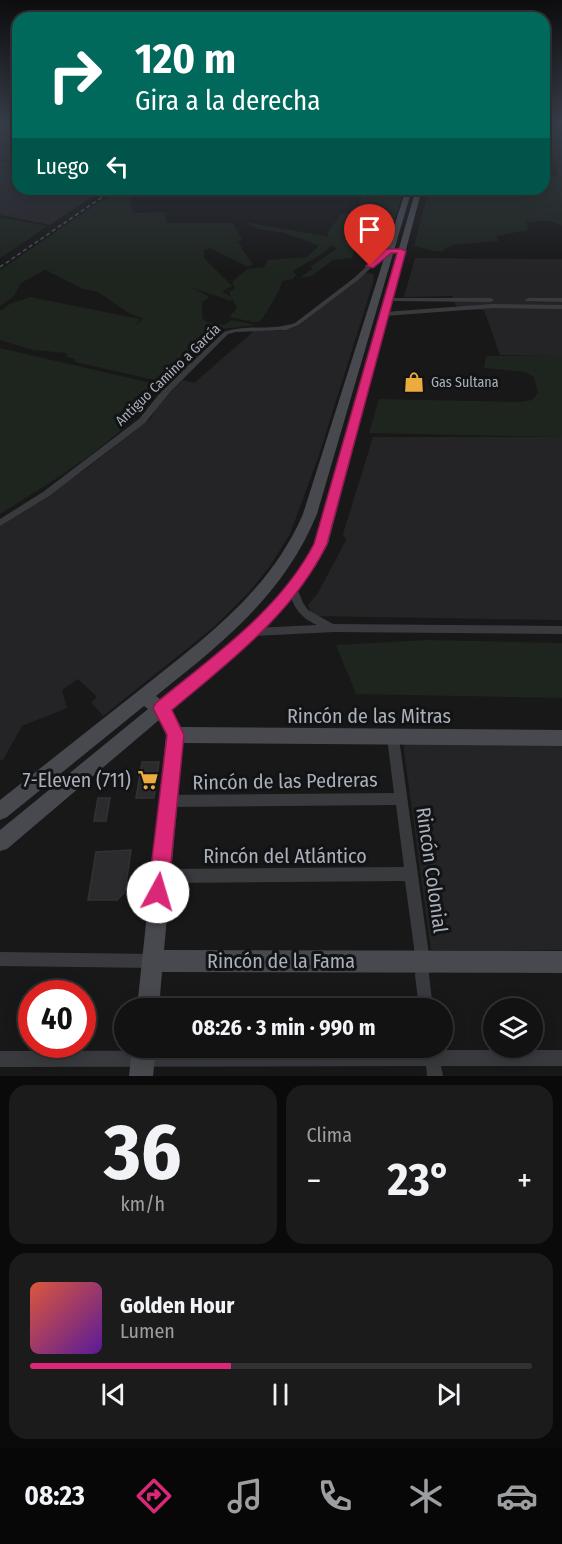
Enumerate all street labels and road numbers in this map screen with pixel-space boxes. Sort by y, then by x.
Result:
street label: Antiguo Camino a García [112,320,224,430]
street label: Rincón de las Mitras [287,704,451,728]
street label: Rincón de las Pedreras [192,767,378,795]
street label: Rincón Colonial [411,806,453,934]
street label: Rincón del Atlántico [203,844,367,868]
street label: Rincón de la Fama [207,949,355,973]

